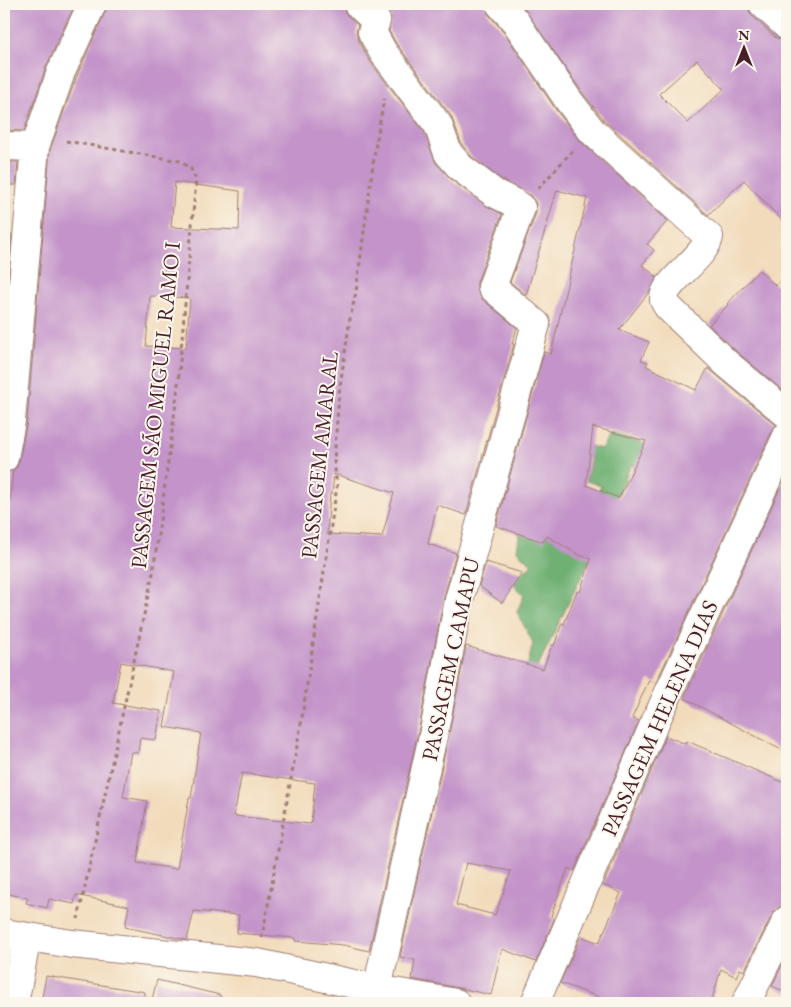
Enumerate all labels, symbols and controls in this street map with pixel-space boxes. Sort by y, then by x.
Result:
north arrow [718,22,768,72]
text: N [738,26,750,44]
street label: PASSAGEM SÃO MIGUEL RAMO I [124,240,187,570]
street label: PASSAGEM AMARAL [294,350,345,560]
street label: PASSAGEM CAMAPU [415,554,486,764]
street label: PASSAGEM HELENA DIAS [594,596,725,841]

